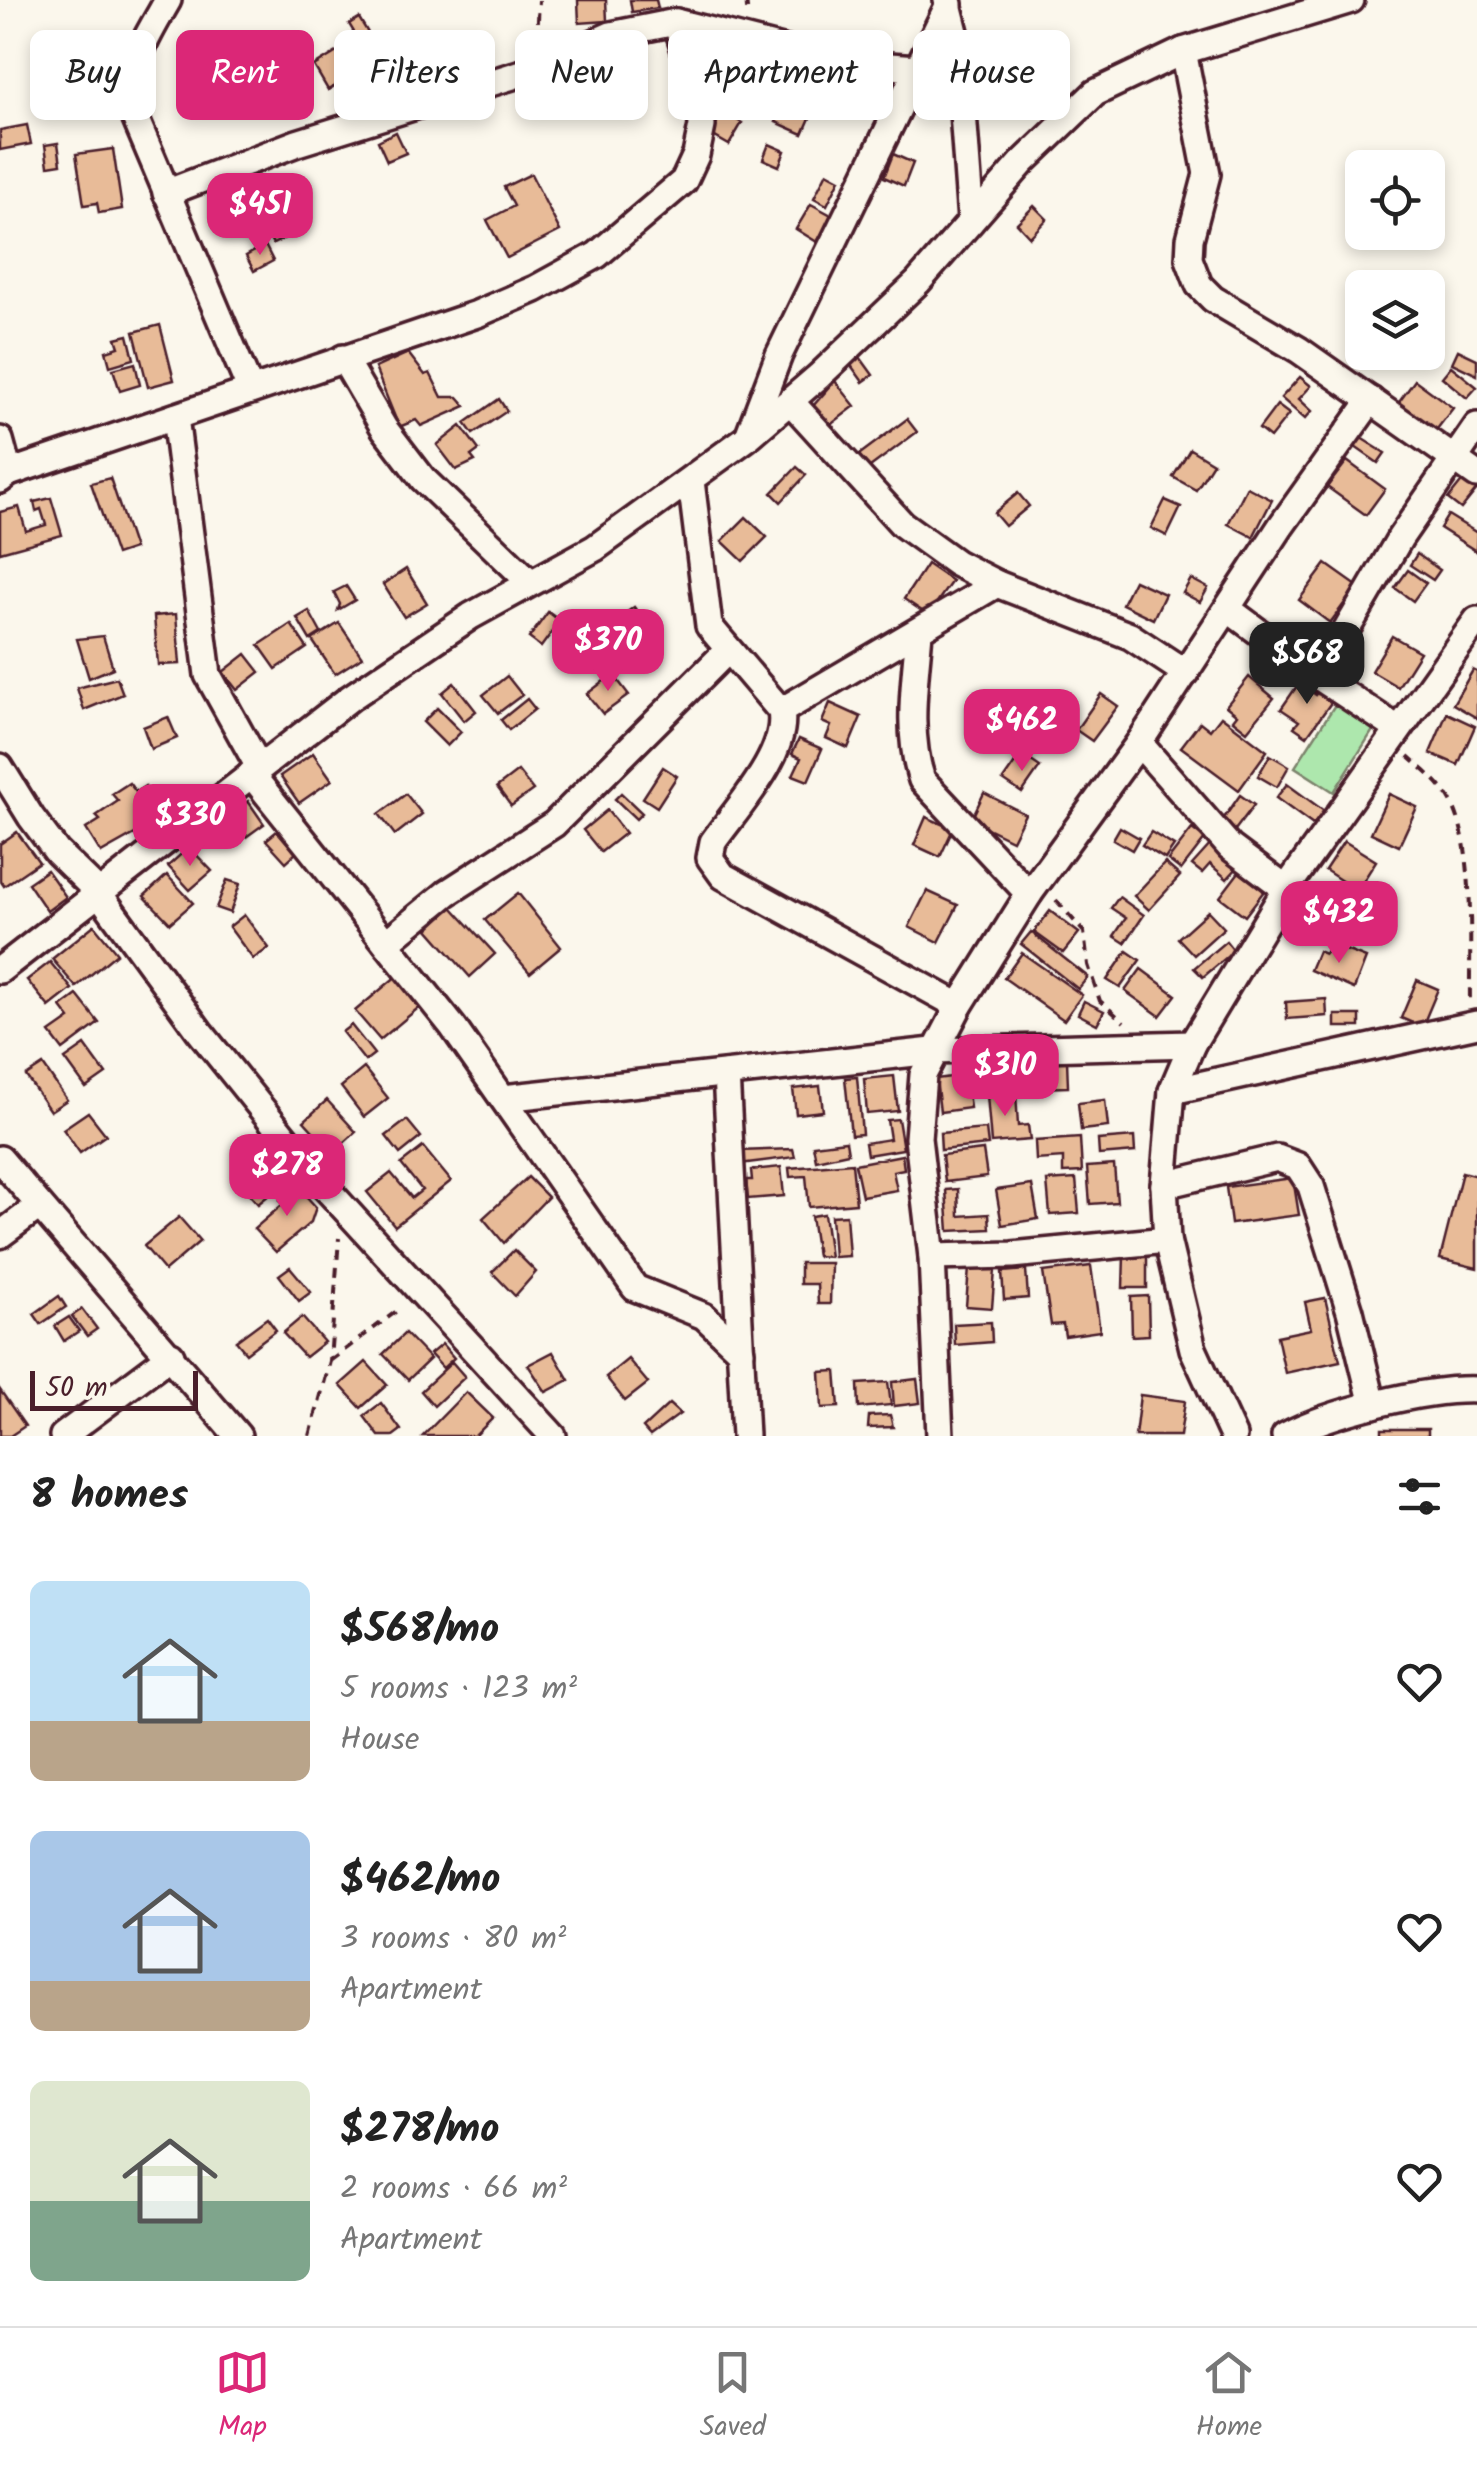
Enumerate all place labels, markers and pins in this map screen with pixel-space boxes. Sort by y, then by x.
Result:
pin: $451 [201,173,319,258]
pin: $370 [549,609,667,694]
pin: $568 [1248,622,1366,707]
pin: $462 [963,689,1081,774]
pin: $330 [131,784,249,869]
pin: $432 [1280,881,1398,966]
pin: $310 [946,1034,1064,1119]
pin: $278 [228,1134,346,1219]

